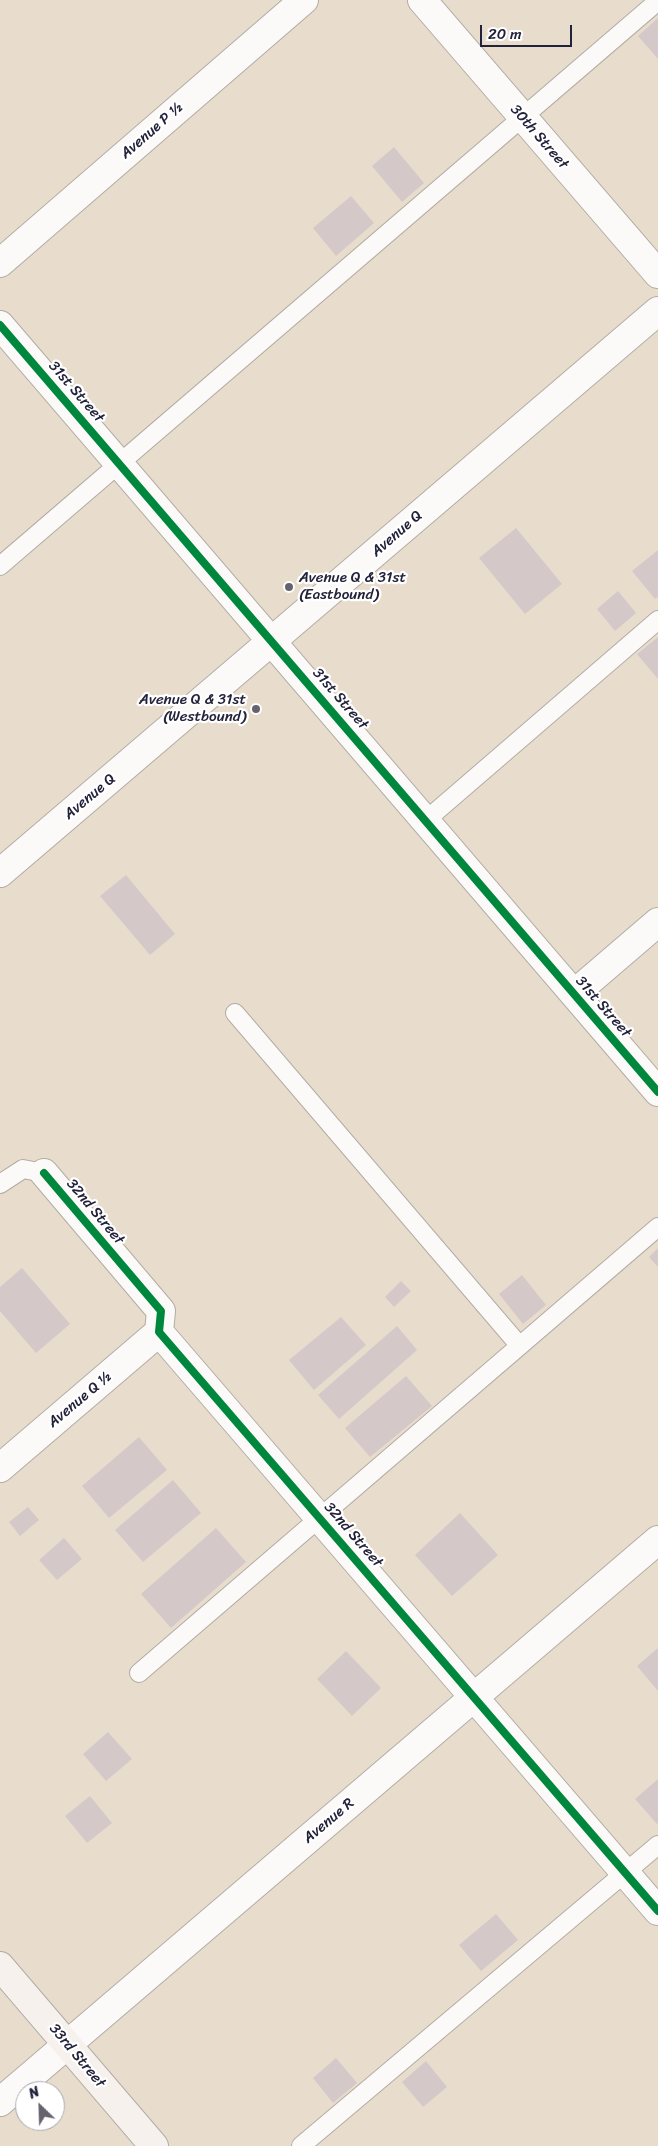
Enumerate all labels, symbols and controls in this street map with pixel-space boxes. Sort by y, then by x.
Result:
scale bar [483,15,576,47]
text: 20 m [488,21,522,47]
street label: Avenue P ½ [117,99,187,163]
street label: 30th Street [506,101,572,173]
street label: 31st Street [44,358,108,426]
street label: Avenue Q [368,507,426,561]
place label: Avenue Q & 31st (Eastbound) [299,569,406,604]
marker: Avenue Q & 31st (Eastbound) [283,581,295,593]
street label: 31st Street [308,665,372,733]
place label: Avenue Q & 31st (Westbound) [139,691,246,726]
marker: Avenue Q & 31st (Westbound) [250,703,262,715]
street label: Avenue Q [61,770,119,824]
street label: 31st Street [571,973,635,1041]
street label: 32nd Street [62,1175,128,1249]
street label: Avenue Q ½ [45,1368,115,1432]
street label: 32nd Street [320,1499,386,1571]
street label: Avenue R [300,1795,358,1847]
street label: 33rd Street [45,2020,109,2092]
text: N [25,2079,44,2106]
north arrow [15,2081,65,2131]

